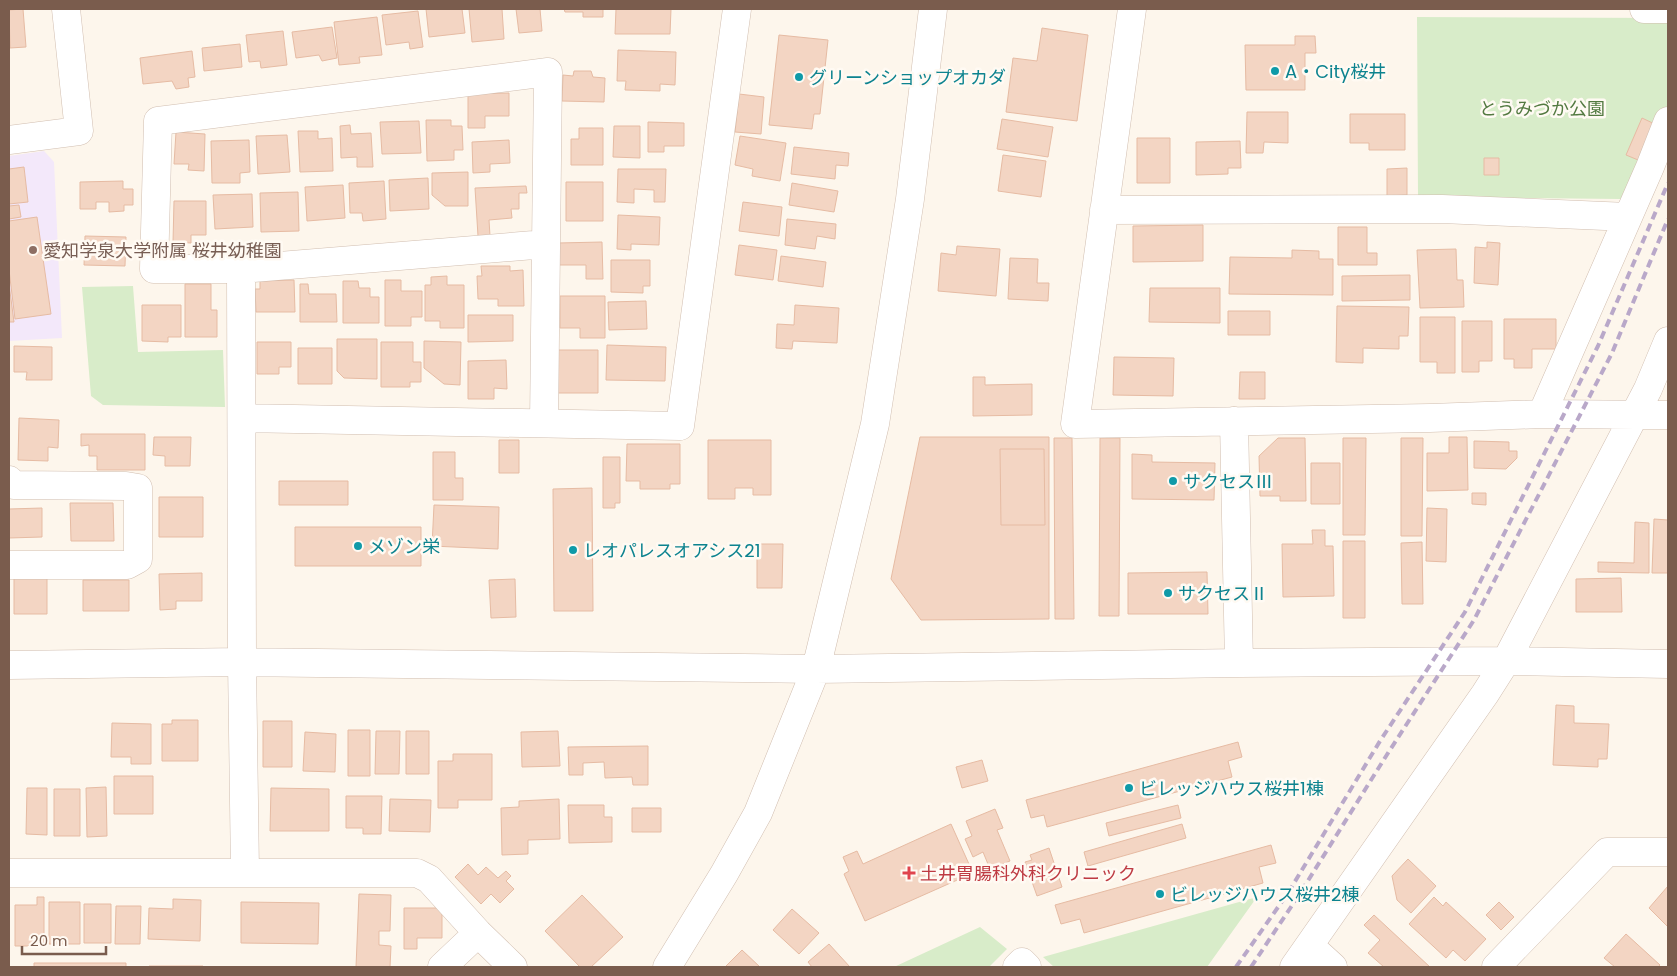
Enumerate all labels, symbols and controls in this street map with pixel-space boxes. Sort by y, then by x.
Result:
place label: A・City桜井 [1285,59,1386,84]
place label: グリーンショップオカダ [809,65,1006,90]
marker: A・City桜井 [1269,65,1281,77]
marker: グリーンショップオカダ [793,71,805,83]
park label: とうみづか公園 [1479,96,1605,121]
place label: 愛知学泉大学附属 桜井幼稚園 [43,238,282,263]
marker: 愛知学泉大学附属 桜井幼稚園 [27,244,39,256]
place label: サクセスⅢ [1183,469,1273,494]
marker: サクセスⅢ [1167,475,1179,487]
place label: メゾン栄 [368,534,440,559]
place label: レオパレスオアシス21 [583,538,760,563]
marker: メゾン栄 [352,540,364,552]
marker: レオパレスオアシス21 [567,544,579,556]
place label: サクセスⅡ [1178,581,1268,606]
marker: サクセスⅡ [1162,587,1174,599]
place label: ビレッジハウス桜井1棟 [1139,776,1324,801]
marker: ビレッジハウス桜井1棟 [1123,782,1135,794]
place label: 土井胃腸科外科クリニック [920,861,1136,886]
marker: 土井胃腸科外科クリニック [902,866,916,880]
place label: ビレッジハウス桜井2棟 [1170,882,1359,907]
marker: ビレッジハウス桜井2棟 [1154,888,1166,900]
scale bar [22,924,106,956]
text: 20 m [30,930,68,951]

